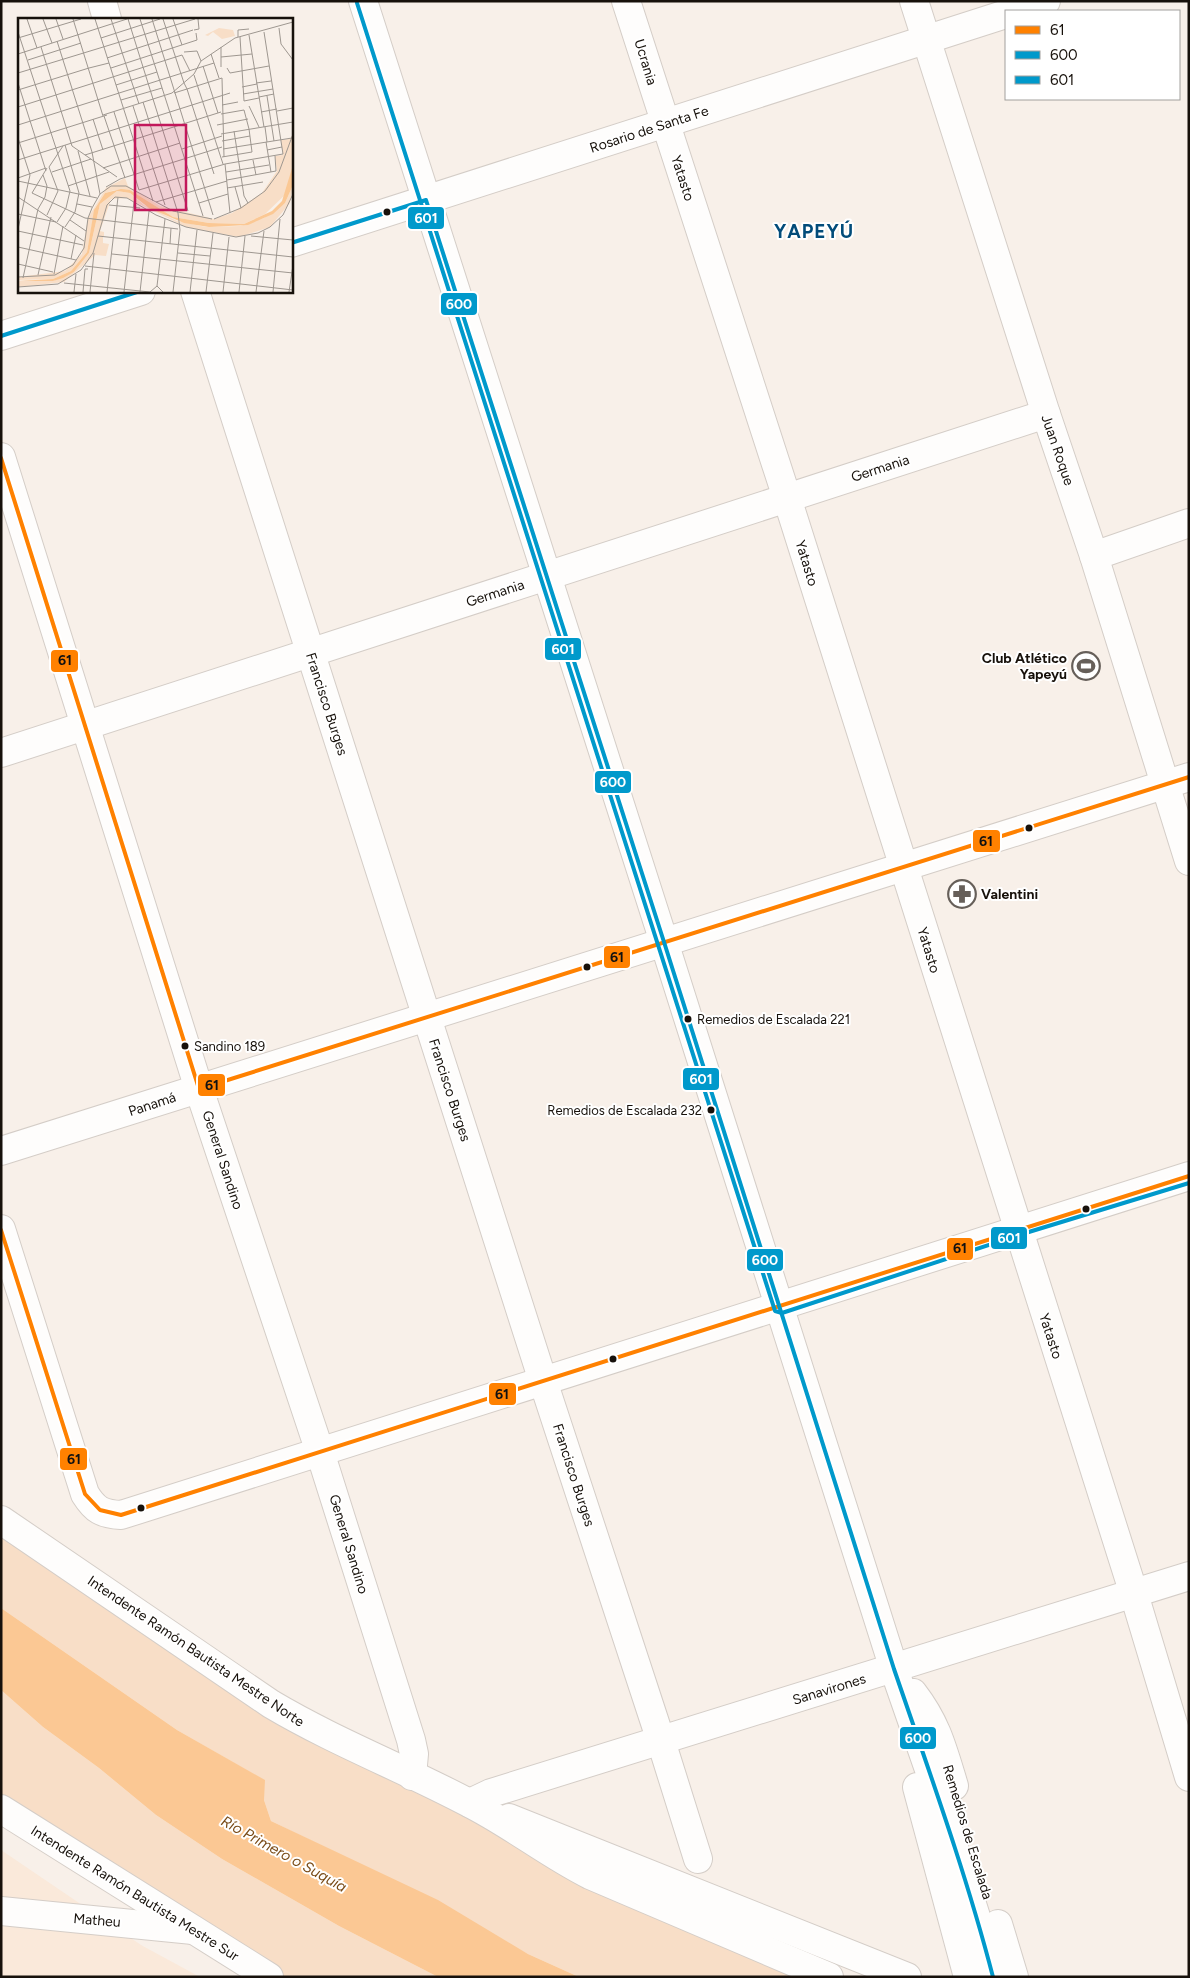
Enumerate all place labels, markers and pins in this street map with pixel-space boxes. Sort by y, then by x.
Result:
unlabelled marker [382,207,392,217]
place label: Club Atlético Yapeyú [982,650,1067,683]
sports icon: Club Atlético Yapeyú [1071,651,1101,681]
unlabelled marker [1024,823,1034,833]
pharmacy icon: Valentini [947,879,977,909]
place label: Valentini [981,886,1038,903]
unlabelled marker [582,962,592,972]
place label: Remedios de Escalada 221 [697,1012,850,1027]
marker: Remedios de Escalada 221 [683,1014,693,1024]
place label: Sandino 189 [194,1039,265,1054]
marker: Sandino 189 [180,1041,190,1051]
place label: Remedios de Escalada 232 [547,1103,702,1118]
marker: Remedios de Escalada 232 [706,1105,716,1115]
unlabelled marker [1081,1204,1091,1214]
unlabelled marker [608,1354,618,1364]
unlabelled marker [136,1503,146,1513]

